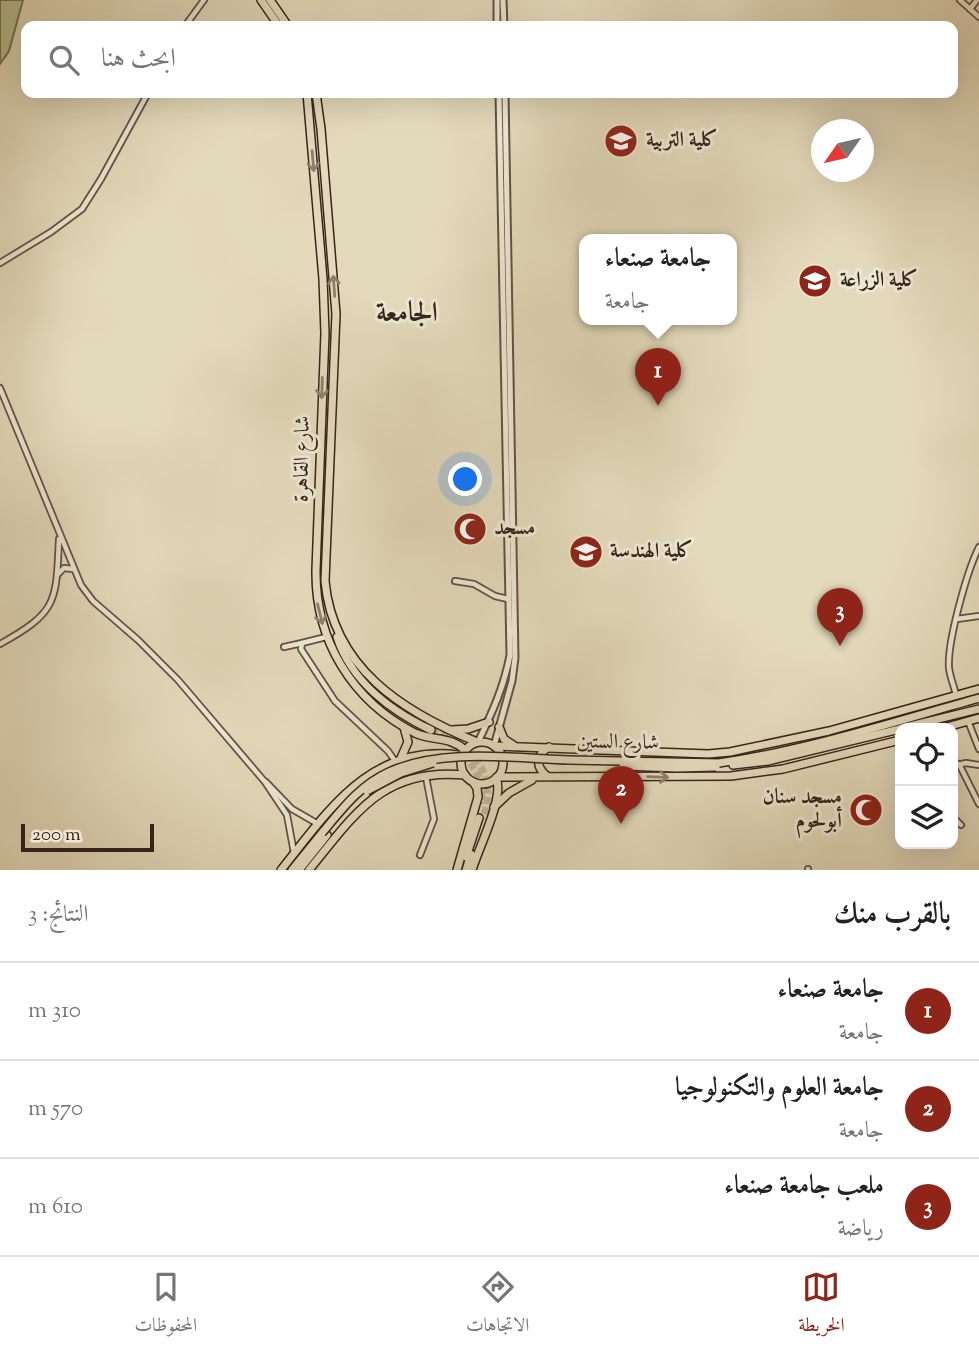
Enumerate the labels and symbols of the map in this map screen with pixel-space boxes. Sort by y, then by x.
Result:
north arrow [811,119,874,182]
school or university icon: كلية التربية [602,122,640,160]
place label: كلية التربية [646,126,718,156]
one-way arrow [307,149,320,171]
school or university icon: كلية الزراعة [796,262,834,300]
place label: كلية الزراعة [840,266,918,296]
one-way arrow [327,276,340,298]
district label: الجامعة [376,294,438,334]
pin: 1 [635,348,681,406]
one-way arrow [316,376,329,399]
street label: شارع القاهرة [287,416,320,502]
your location [448,462,482,496]
mosque icon: مسجد [451,510,489,548]
place label: مسجد [494,514,535,544]
school or university icon: كلية الهندسة [567,533,605,571]
place label: كلية الهندسة [610,537,693,567]
pin: 3 [817,588,863,646]
one-way arrow [314,603,327,625]
street label: شارع الستين [577,727,659,760]
pin: 2 [598,766,644,824]
one-way arrow [646,770,669,783]
place label: مسجد سنان أبولحوم [762,783,842,839]
mosque icon: مسجد سنان أبولحوم [847,791,885,829]
scale bar [21,821,154,853]

